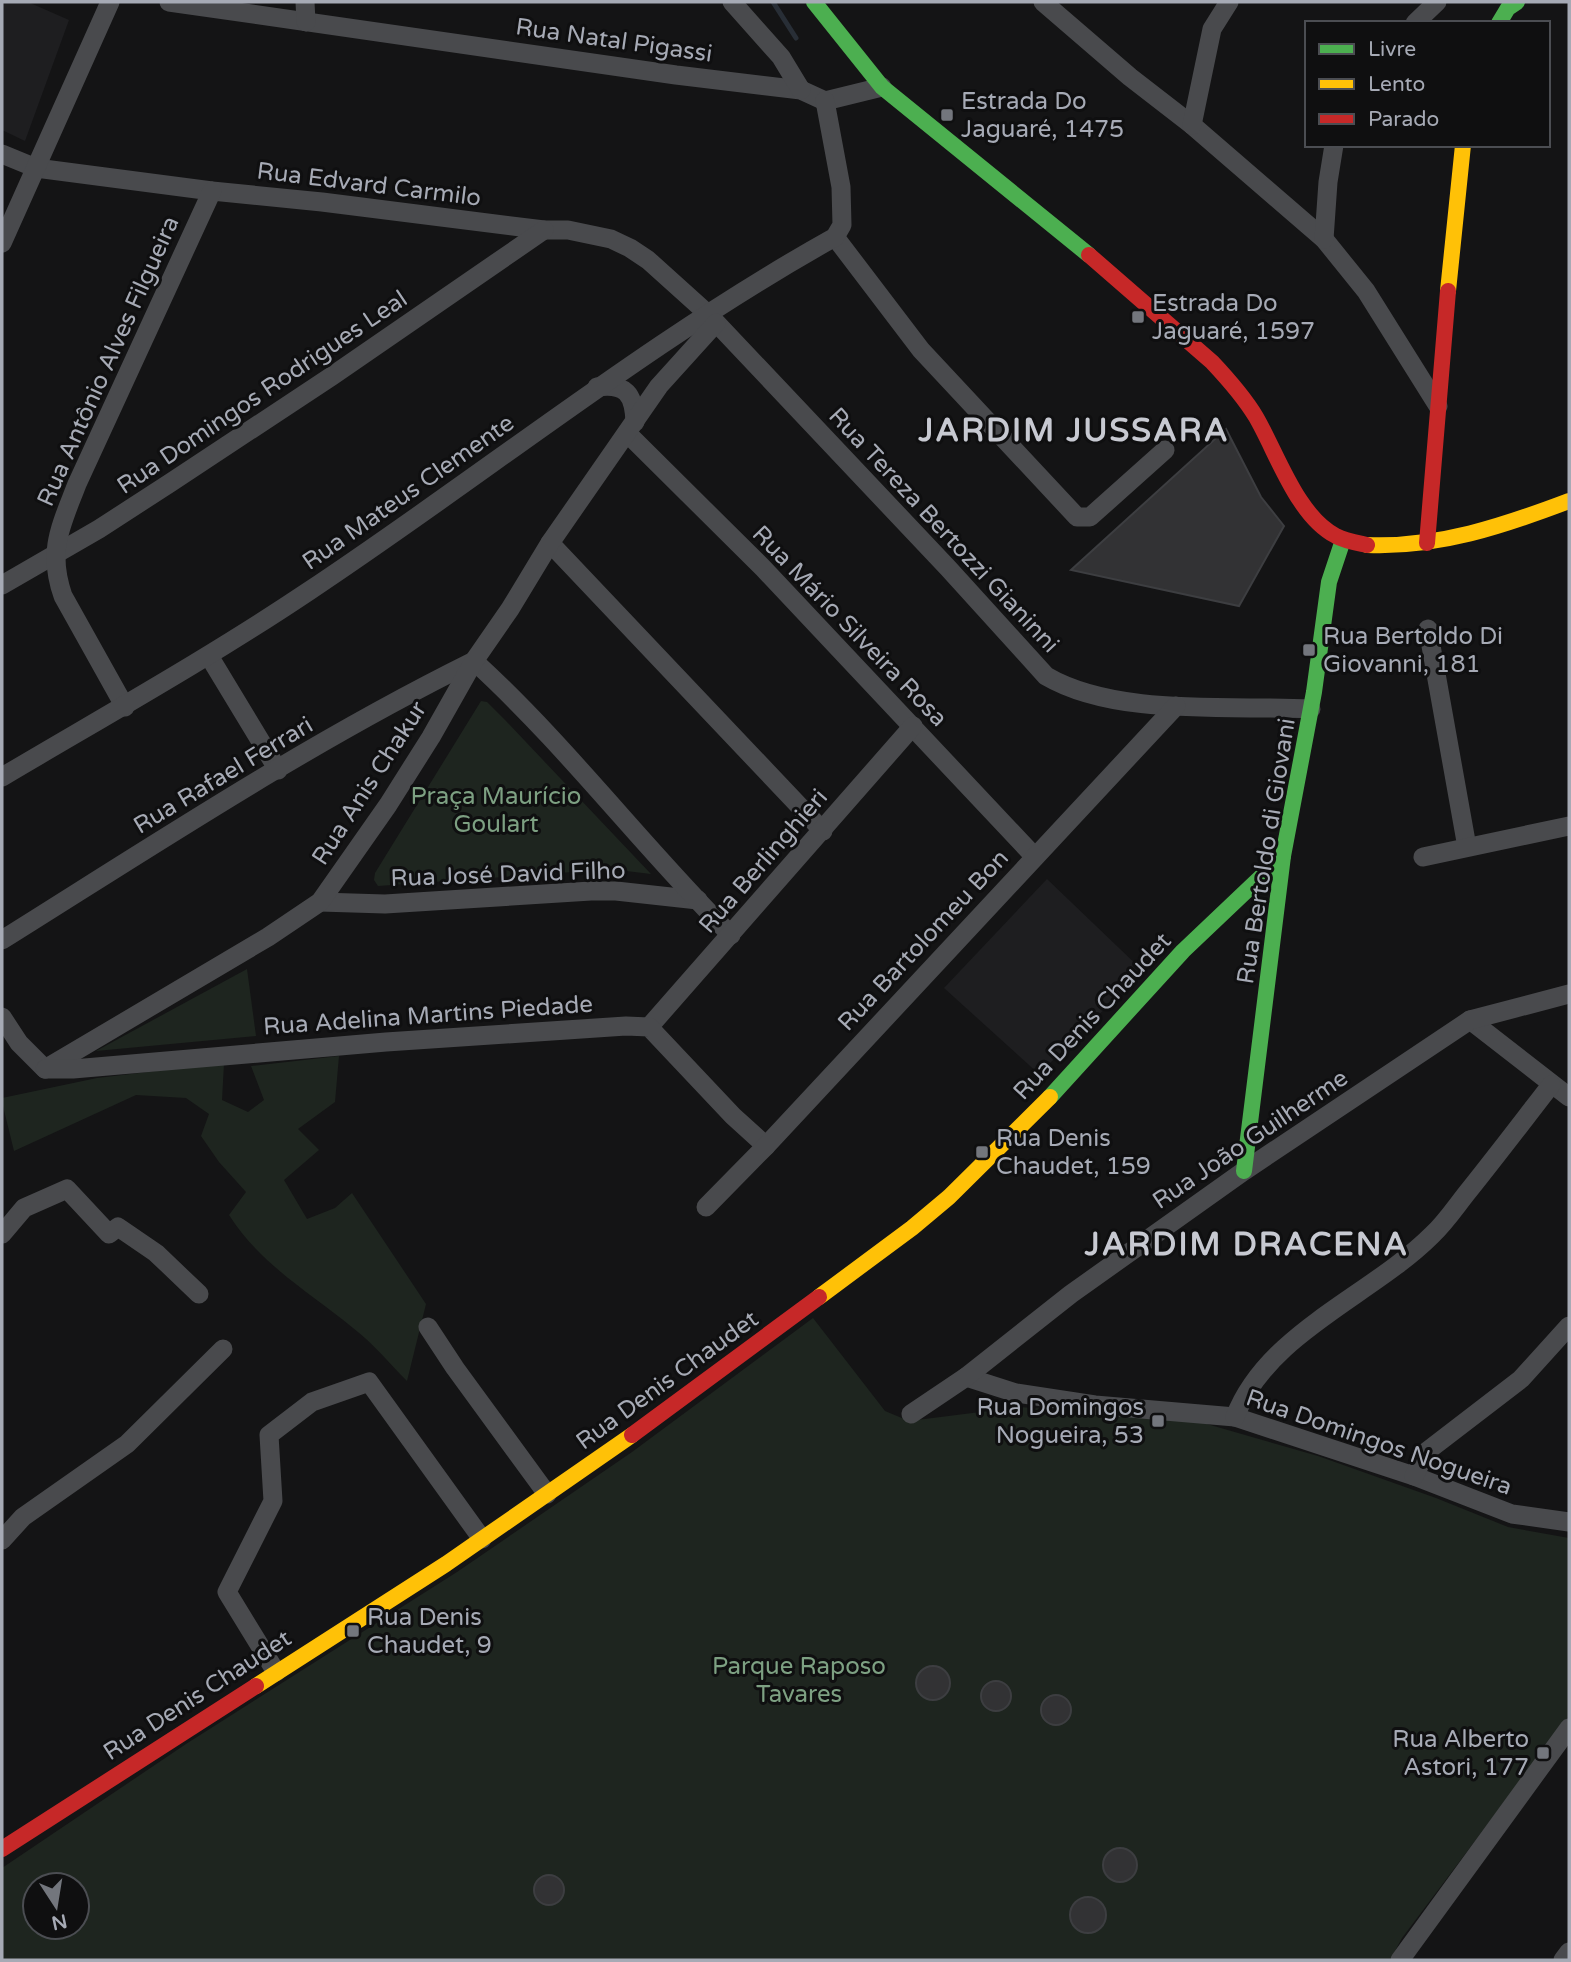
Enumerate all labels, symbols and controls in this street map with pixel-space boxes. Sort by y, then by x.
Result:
street label: Rua Natal Pigassi [514,12,714,69]
legend [1305,21,1550,147]
text: Livre [1368,37,1416,62]
text: Lento [1368,72,1425,97]
place label: Estrada Do Jaguaré, 1475 [961,87,1124,144]
marker: Estrada Do Jaguaré, 1475 [939,107,955,123]
text: Parado [1368,107,1439,132]
street label: Rua Edvard Carmilo [255,156,483,213]
street label: Rua Antônio Alves Filgueira [31,212,186,511]
street label: Rua Domingos Rodrigues Leal [112,284,413,501]
place label: Estrada Do Jaguaré, 1597 [1152,289,1315,346]
marker: Estrada Do Jaguaré, 1597 [1130,309,1146,325]
street label: Rua Tereza Bertozzi Gianinni [822,402,1065,659]
street label: Rua Mateus Clemente [297,408,520,576]
district label: JARDIM JUSSARA [917,412,1230,450]
street label: Rua Mário Silveira Rosa [746,520,953,733]
place label: Rua Bertoldo Di Giovanni, 181 [1323,622,1503,679]
marker: Rua Bertoldo Di Giovanni, 181 [1301,642,1317,658]
street label: Rua Anis Chakur [306,695,434,871]
street label: Rua Rafael Ferrari [128,710,318,840]
street label: Rua Bertoldo di Giovani [1231,716,1302,986]
park label: Praça Maurício Goulart [411,782,581,839]
street label: Rua Berlinghieri [693,783,834,939]
street label: Rua Bartolomeu Bon [832,844,1015,1037]
street label: Rua José David Filho [390,856,626,893]
street label: Rua Denis Chaudet [1007,927,1177,1106]
street label: Rua Adelina Martins Piedade [262,990,594,1041]
street label: Rua João Guilherme [1147,1063,1353,1216]
place label: Rua Denis Chaudet, 159 [996,1124,1151,1181]
marker: Rua Denis Chaudet, 159 [974,1144,990,1160]
district label: JARDIM DRACENA [1084,1226,1409,1264]
street label: Rua Denis Chaudet [571,1305,764,1456]
street label: Rua Domingos Nogueira [1242,1383,1516,1502]
place label: Rua Domingos Nogueira, 53 [977,1393,1144,1450]
marker: Rua Domingos Nogueira, 53 [1150,1413,1166,1429]
place label: Rua Denis Chaudet, 9 [367,1603,492,1660]
marker: Rua Denis Chaudet, 9 [345,1623,361,1639]
street label: Rua Denis Chaudet [98,1624,297,1767]
park label: Parque Raposo Tavares [712,1652,886,1709]
place label: Rua Alberto Astori, 177 [1392,1725,1529,1782]
marker: Rua Alberto Astori, 177 [1535,1745,1551,1761]
north arrow [21,1871,91,1941]
text: N [50,1909,69,1934]

